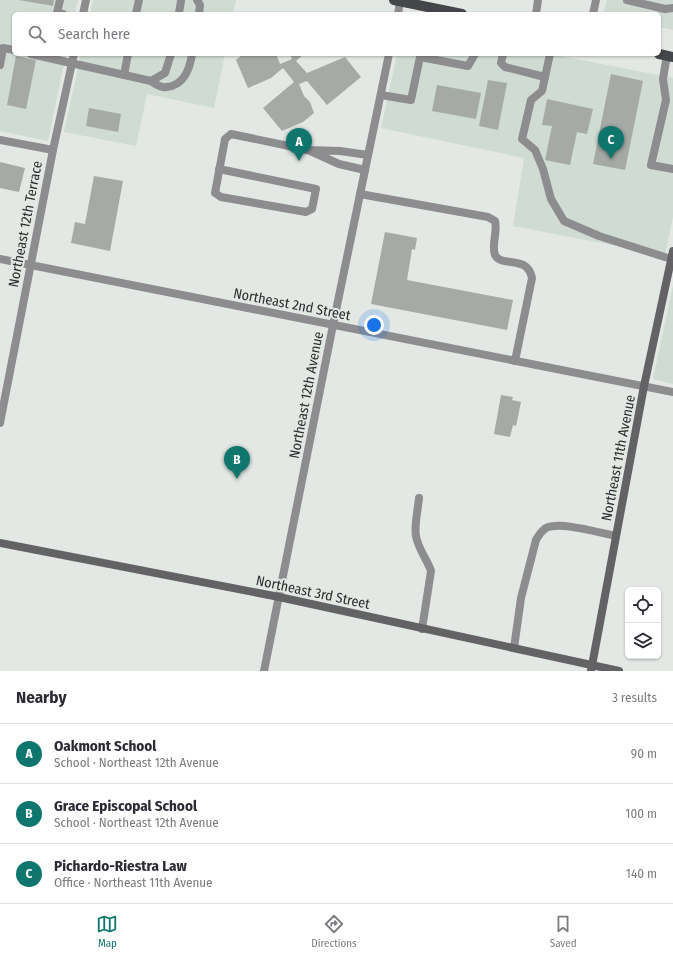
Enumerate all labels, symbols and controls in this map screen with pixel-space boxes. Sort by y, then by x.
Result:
search box [12,12,661,56]
icon: search [26,23,48,45]
text: Search here [58,25,130,43]
pin: C [598,126,624,159]
pin: A [286,128,312,161]
street label: Northeast 12th Terrace [5,159,46,289]
street label: Northeast 2nd Street [232,285,352,324]
your location [364,315,384,335]
street label: Northeast 12th Avenue [286,330,327,460]
street label: Northeast 11th Avenue [598,394,639,523]
pin: B [224,446,250,479]
street label: Northeast 3rd Street [254,572,372,613]
map controls [625,587,661,659]
button: locate [625,587,661,623]
button: layers [625,623,661,659]
text: Nearby [16,687,67,708]
text: 3 results [612,690,657,705]
text: Oakmont School [54,737,156,755]
text: A [25,746,33,761]
text: 90 m [631,746,657,761]
text: School · Northeast 12th Avenue [54,755,219,770]
text: Grace Episcopal School [54,797,197,815]
text: B [25,806,33,821]
text: 100 m [625,806,657,821]
text: School · Northeast 12th Avenue [54,815,219,830]
text: Pichardo-Riestra Law [54,857,187,875]
text: C [26,866,32,881]
text: 140 m [626,866,657,881]
text: Office · Northeast 11th Avenue [54,875,213,890]
tab: Map [96,913,118,950]
tab: Directions [311,913,357,950]
tab: Saved [550,913,577,950]

